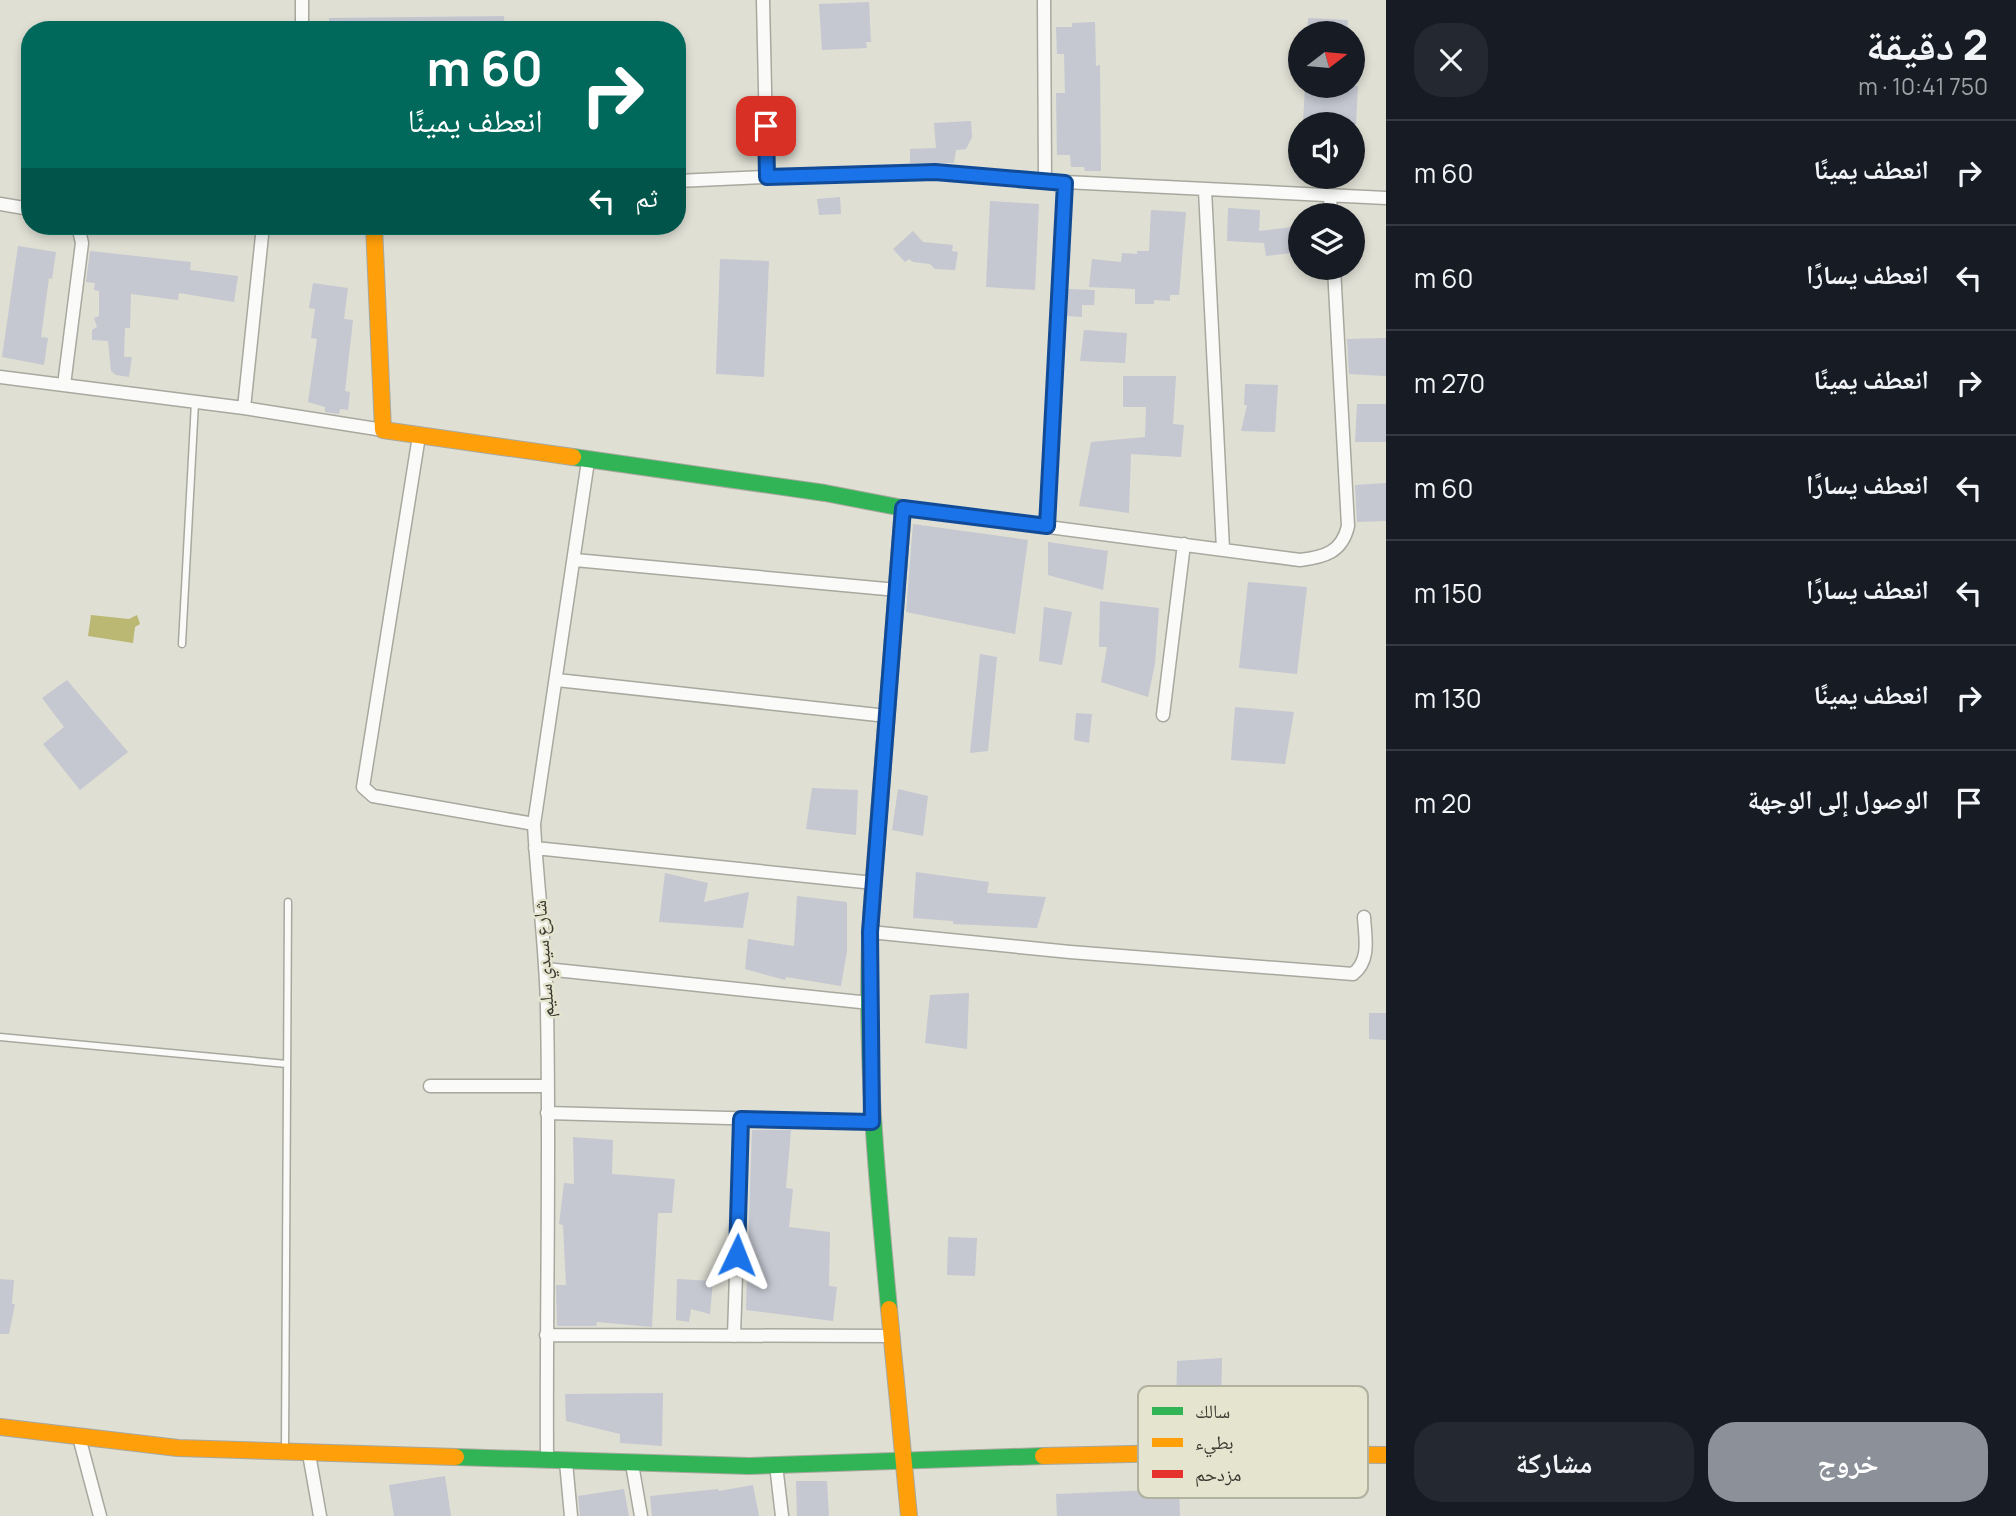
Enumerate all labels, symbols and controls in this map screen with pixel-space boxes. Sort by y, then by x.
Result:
text: 2 دقيقة [1866,15,1988,73]
north arrow [1288,21,1365,98]
map controls [1288,21,1365,280]
button: close [1414,23,1488,97]
text: 60 m [426,34,543,101]
icon: right [567,49,658,140]
text: 750 m · 10:41 [1858,70,1988,102]
pin [736,96,796,156]
text: انعطف يمينًا [408,98,543,142]
icon: arrive [747,107,785,145]
button: sound [1288,112,1365,189]
text: انعطف يمينًا [1814,151,1929,187]
icon: right [1950,154,1988,192]
text: 60 m [1414,155,1473,191]
text: ثم [635,179,658,215]
icon: left [583,182,621,220]
button: layers [1288,203,1365,280]
text: انعطف يسارًا [1806,256,1929,292]
icon: left [1950,259,1988,297]
text: 60 m [1414,260,1473,296]
text: انعطف يمينًا [1814,361,1929,397]
icon: right [1950,364,1988,402]
text: 270 m [1414,365,1485,401]
text: انعطف يسارًا [1806,466,1929,502]
icon: left [1950,469,1988,507]
text: 60 m [1414,470,1473,506]
text: انعطف يسارًا [1806,571,1929,607]
icon: left [1950,574,1988,612]
text: 150 m [1414,575,1482,611]
text: انعطف يمينًا [1814,676,1929,712]
icon: right [1950,679,1988,717]
text: 130 m [1414,680,1482,716]
text: الوصول إلى الوجهة [1748,781,1929,817]
icon: arrive [1950,784,1988,822]
text: 20 m [1414,785,1472,821]
street label: شارع سيدي سليم [526,899,563,1019]
position arrow [700,1218,774,1292]
legend [1138,1386,1368,1498]
text: سالك [1195,1398,1230,1424]
button: مشاركة [1414,1422,1694,1502]
button: خروج [1708,1422,1988,1502]
text: بطيء [1195,1429,1234,1458]
text: مزدحم [1195,1461,1241,1487]

